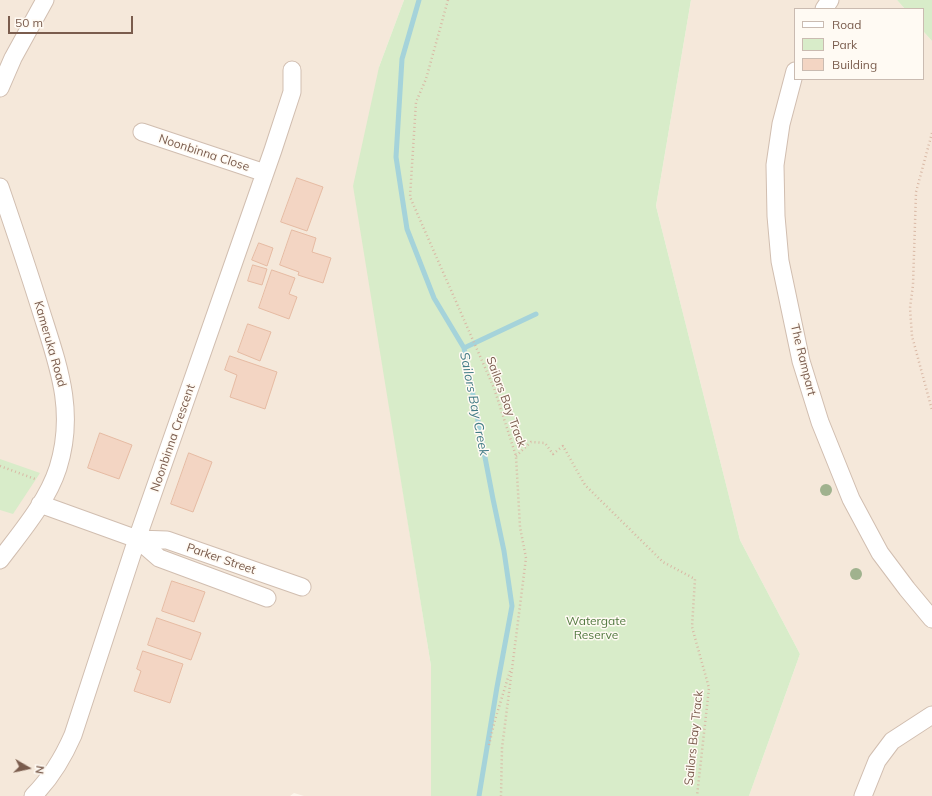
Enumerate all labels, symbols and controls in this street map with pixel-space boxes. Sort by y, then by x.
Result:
scale bar [10,8,135,34]
legend [794,8,924,80]
text: 50 m [15,15,43,30]
text: Road [832,17,861,32]
text: Park [832,37,857,52]
text: Building [832,57,877,72]
street label: Noonbinna Close [157,132,251,174]
street label: Kameruka Road [31,299,69,389]
street label: The Rampart [787,323,819,397]
water label: Sailors Bay Creek [456,351,492,457]
street label: Sailors Bay Track [483,355,529,449]
street label: Noonbinna Crescent [148,382,198,494]
street label: Parker Street [184,540,258,578]
park label: Watergate Reserve [566,614,626,642]
street label: Sailors Bay Track [682,690,706,786]
north arrow [8,748,48,788]
text: N [32,765,47,775]

